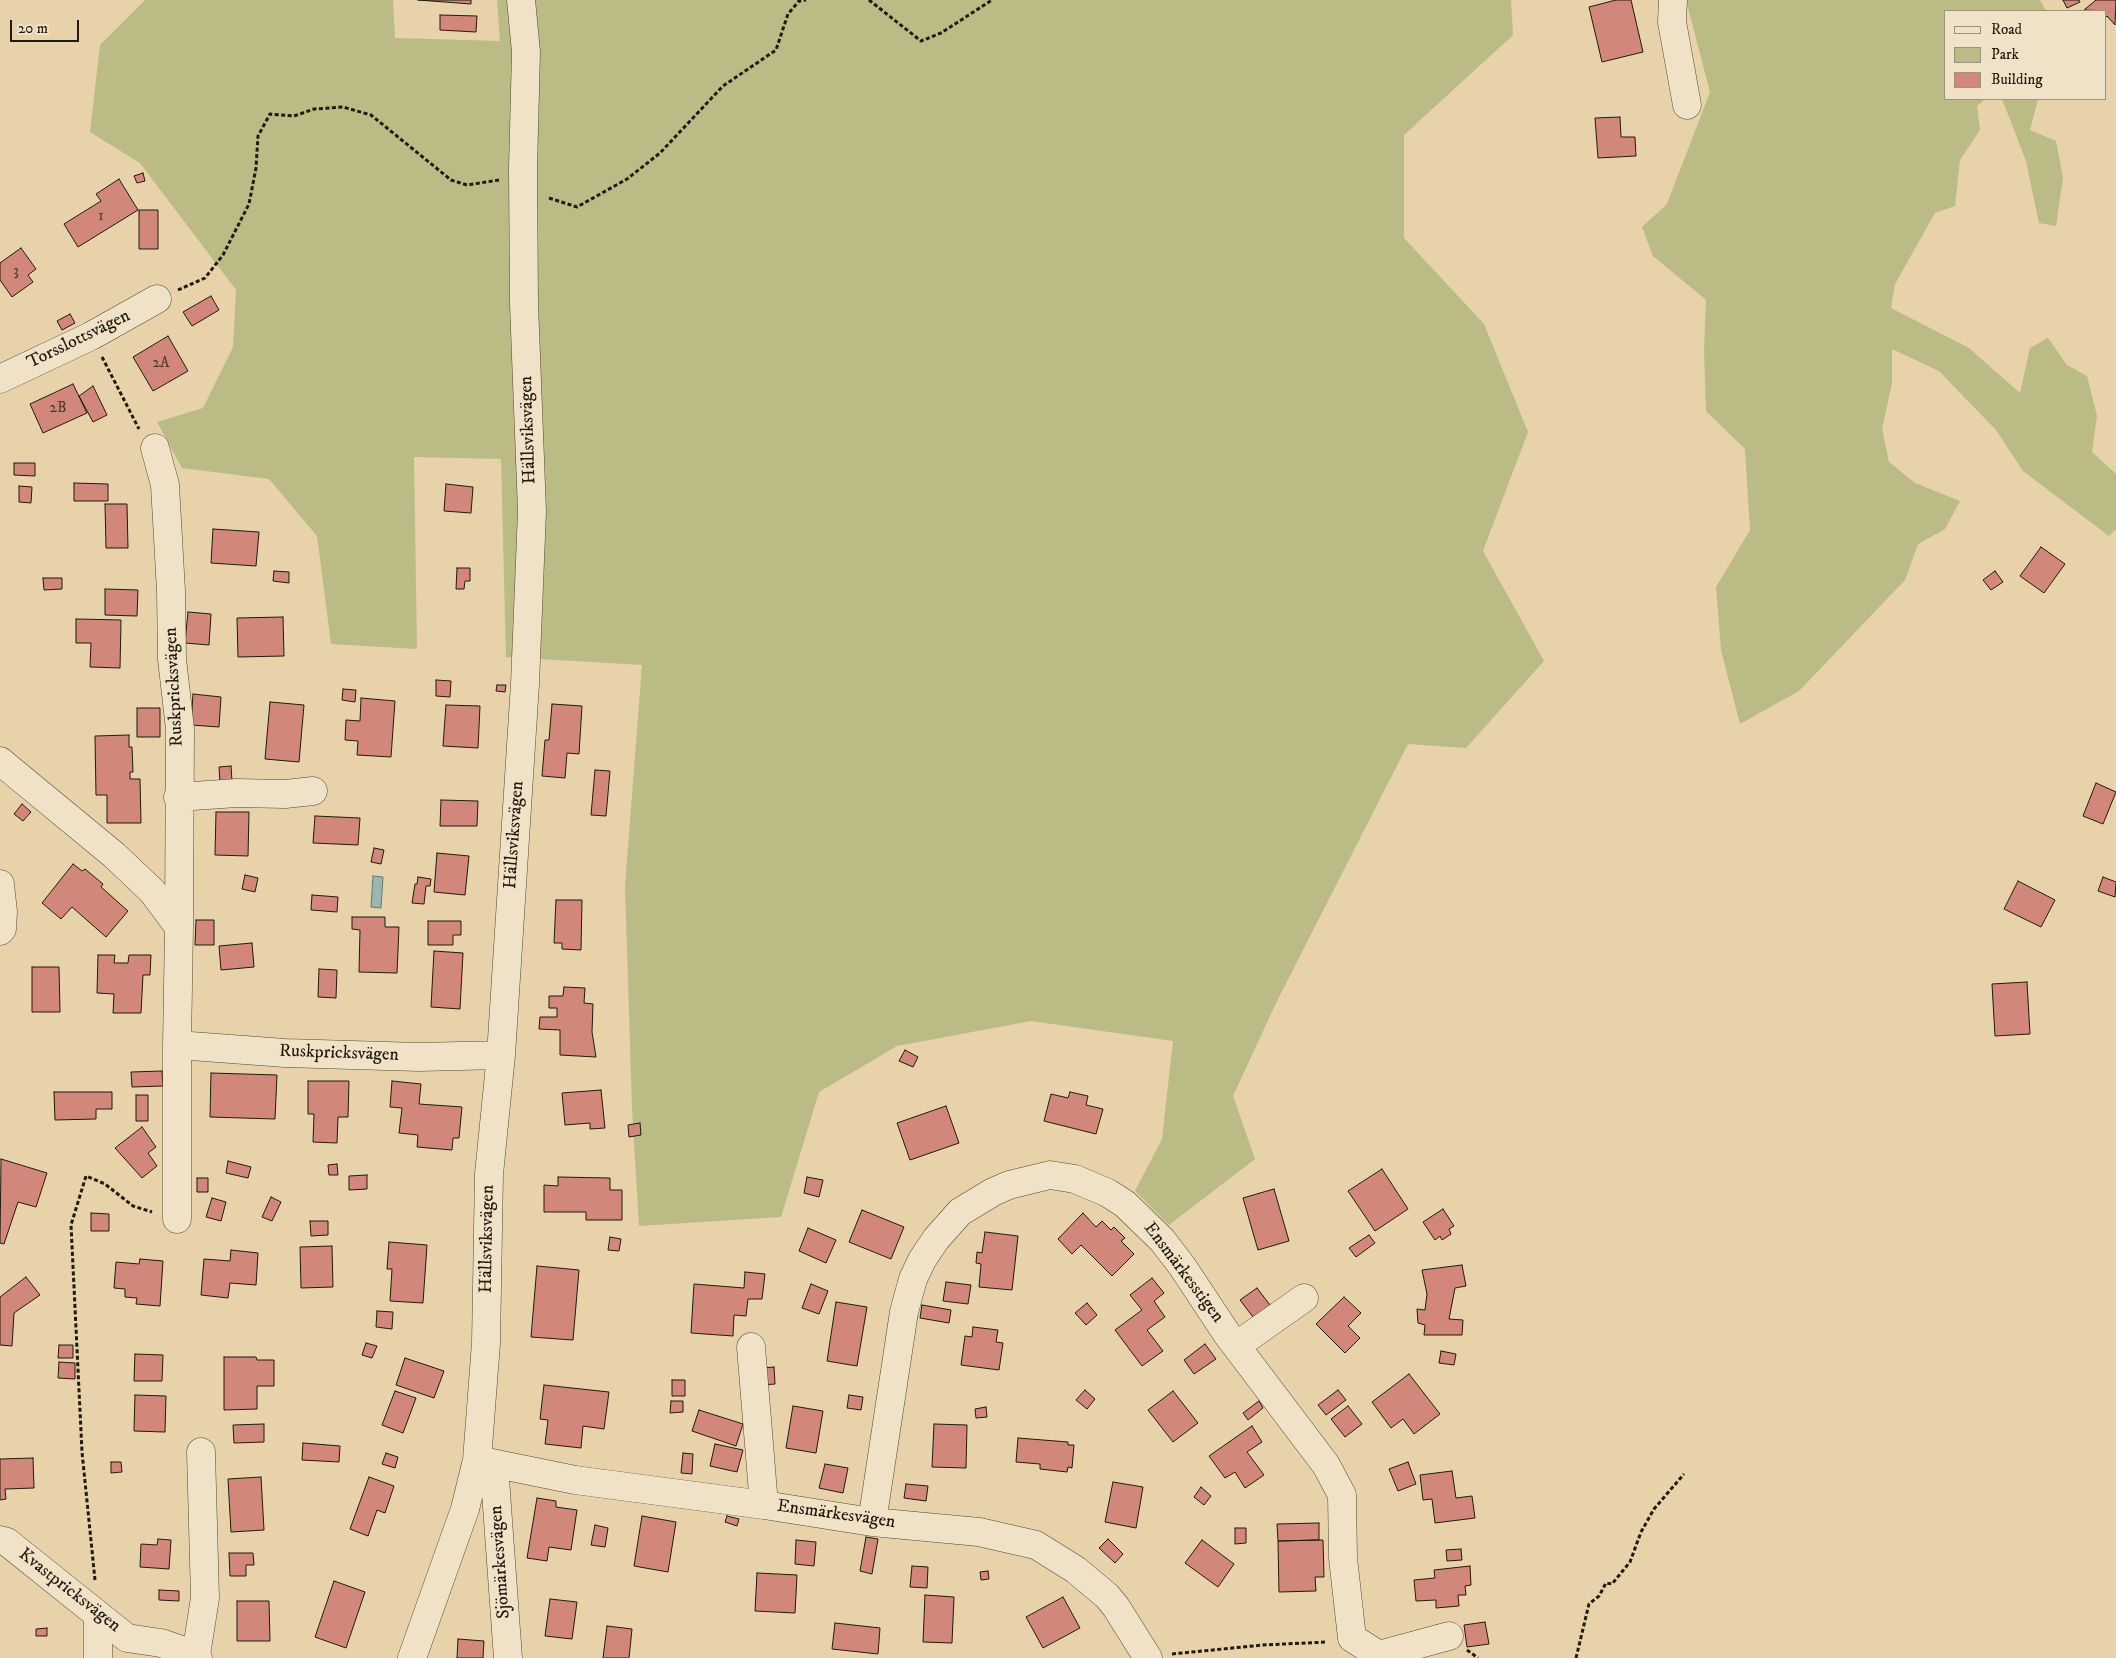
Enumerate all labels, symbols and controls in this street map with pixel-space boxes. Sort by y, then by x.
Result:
scale bar [12,10,81,42]
legend [1944,10,2106,100]
text: 20 m [18,19,48,38]
text: Road [1991,20,2022,39]
text: Park [1991,45,2019,64]
text: Building [1991,70,2043,89]
house number: 1 [98,208,104,226]
house number: 3 [13,263,19,281]
street label: Torsslottsvägen [24,306,134,374]
house number: 2A [153,355,169,373]
street label: Hällsviksvägen [516,376,542,484]
house number: 2B [50,400,66,418]
street label: Ruskpricksvägen [161,627,189,747]
street label: Hällsviksvägen [500,780,530,890]
street label: Ruskpricksvägen [279,1041,399,1067]
street label: Hällsviksvägen [476,1185,500,1293]
street label: Ensmärkesstigen [1138,1218,1228,1328]
street label: Ensmärkesvägen [775,1496,897,1534]
street label: Sjömärkesvägen [486,1505,516,1619]
street label: Kvastpricksvägen [14,1544,124,1638]

